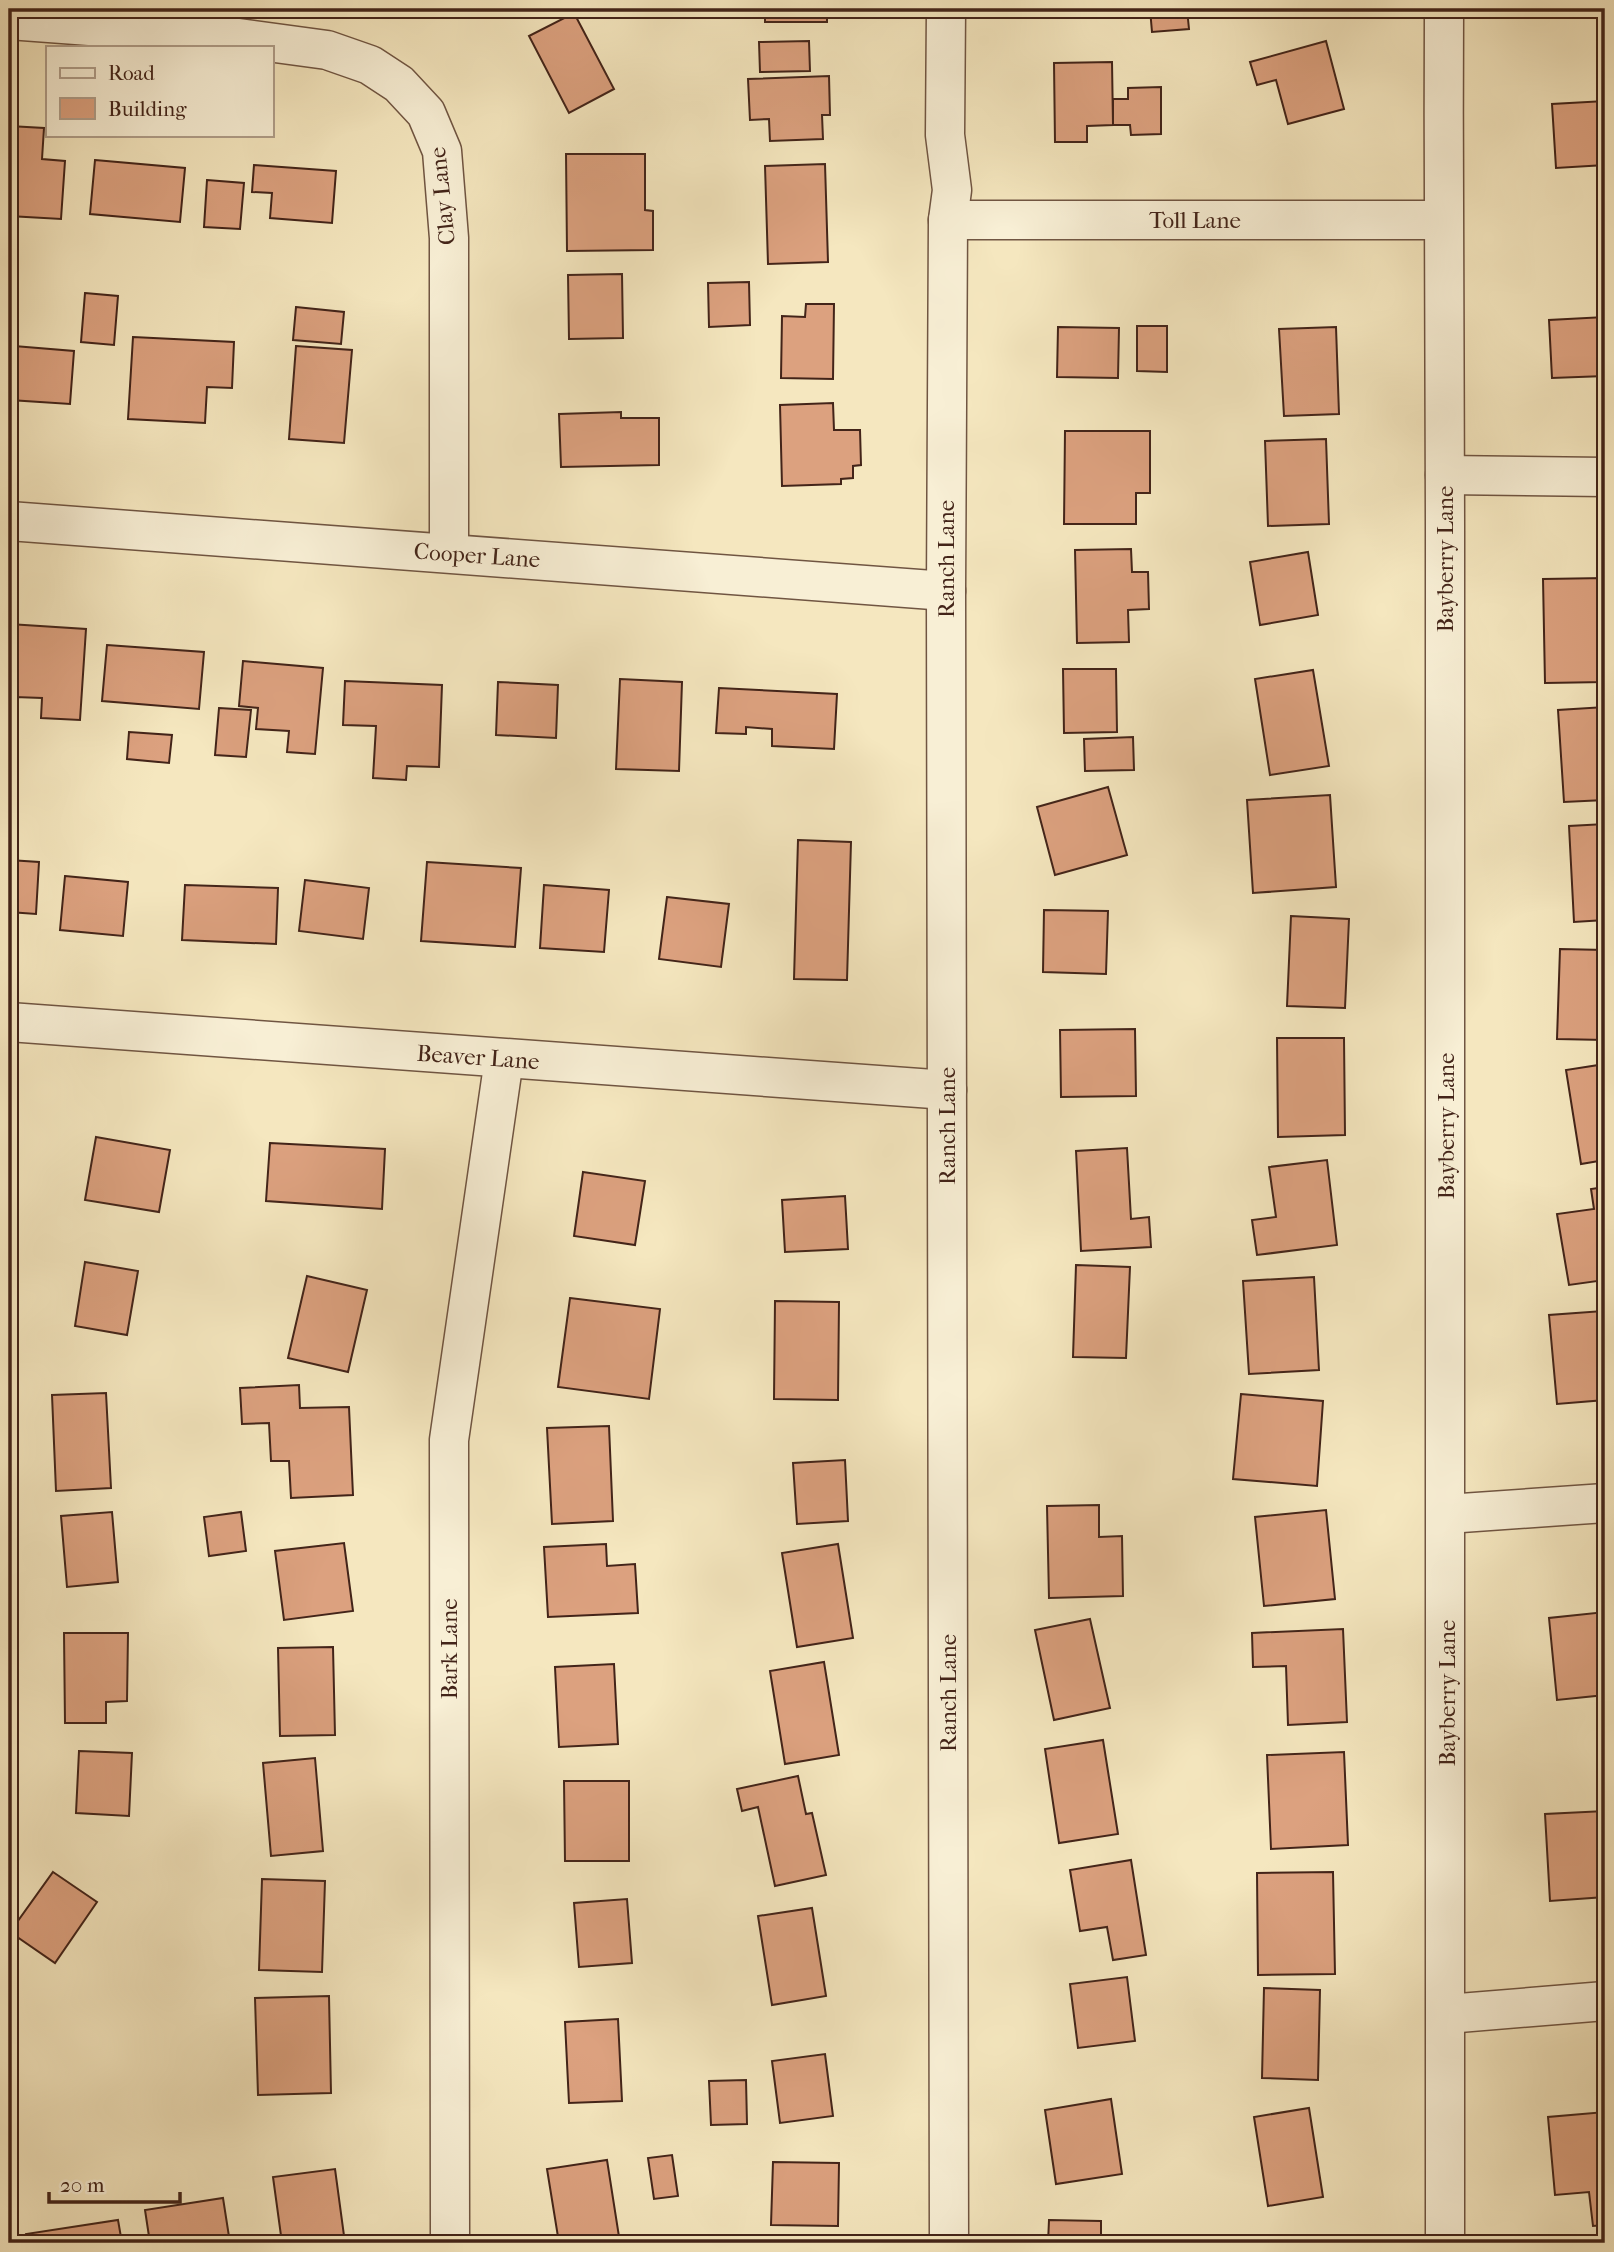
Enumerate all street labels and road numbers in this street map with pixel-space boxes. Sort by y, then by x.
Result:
street label: Clay Lane [424,146,461,246]
street label: Toll Lane [1149,207,1241,234]
street label: Bayberry Lane [1432,486,1459,632]
street label: Ranch Lane [933,500,960,618]
street label: Cooper Lane [413,538,541,573]
street label: Beaver Lane [416,1040,540,1075]
street label: Bayberry Lane [1433,1053,1460,1199]
street label: Ranch Lane [934,1067,961,1185]
street label: Bark Lane [436,1598,463,1700]
street label: Bayberry Lane [1434,1620,1461,1766]
street label: Ranch Lane [935,1634,962,1752]

